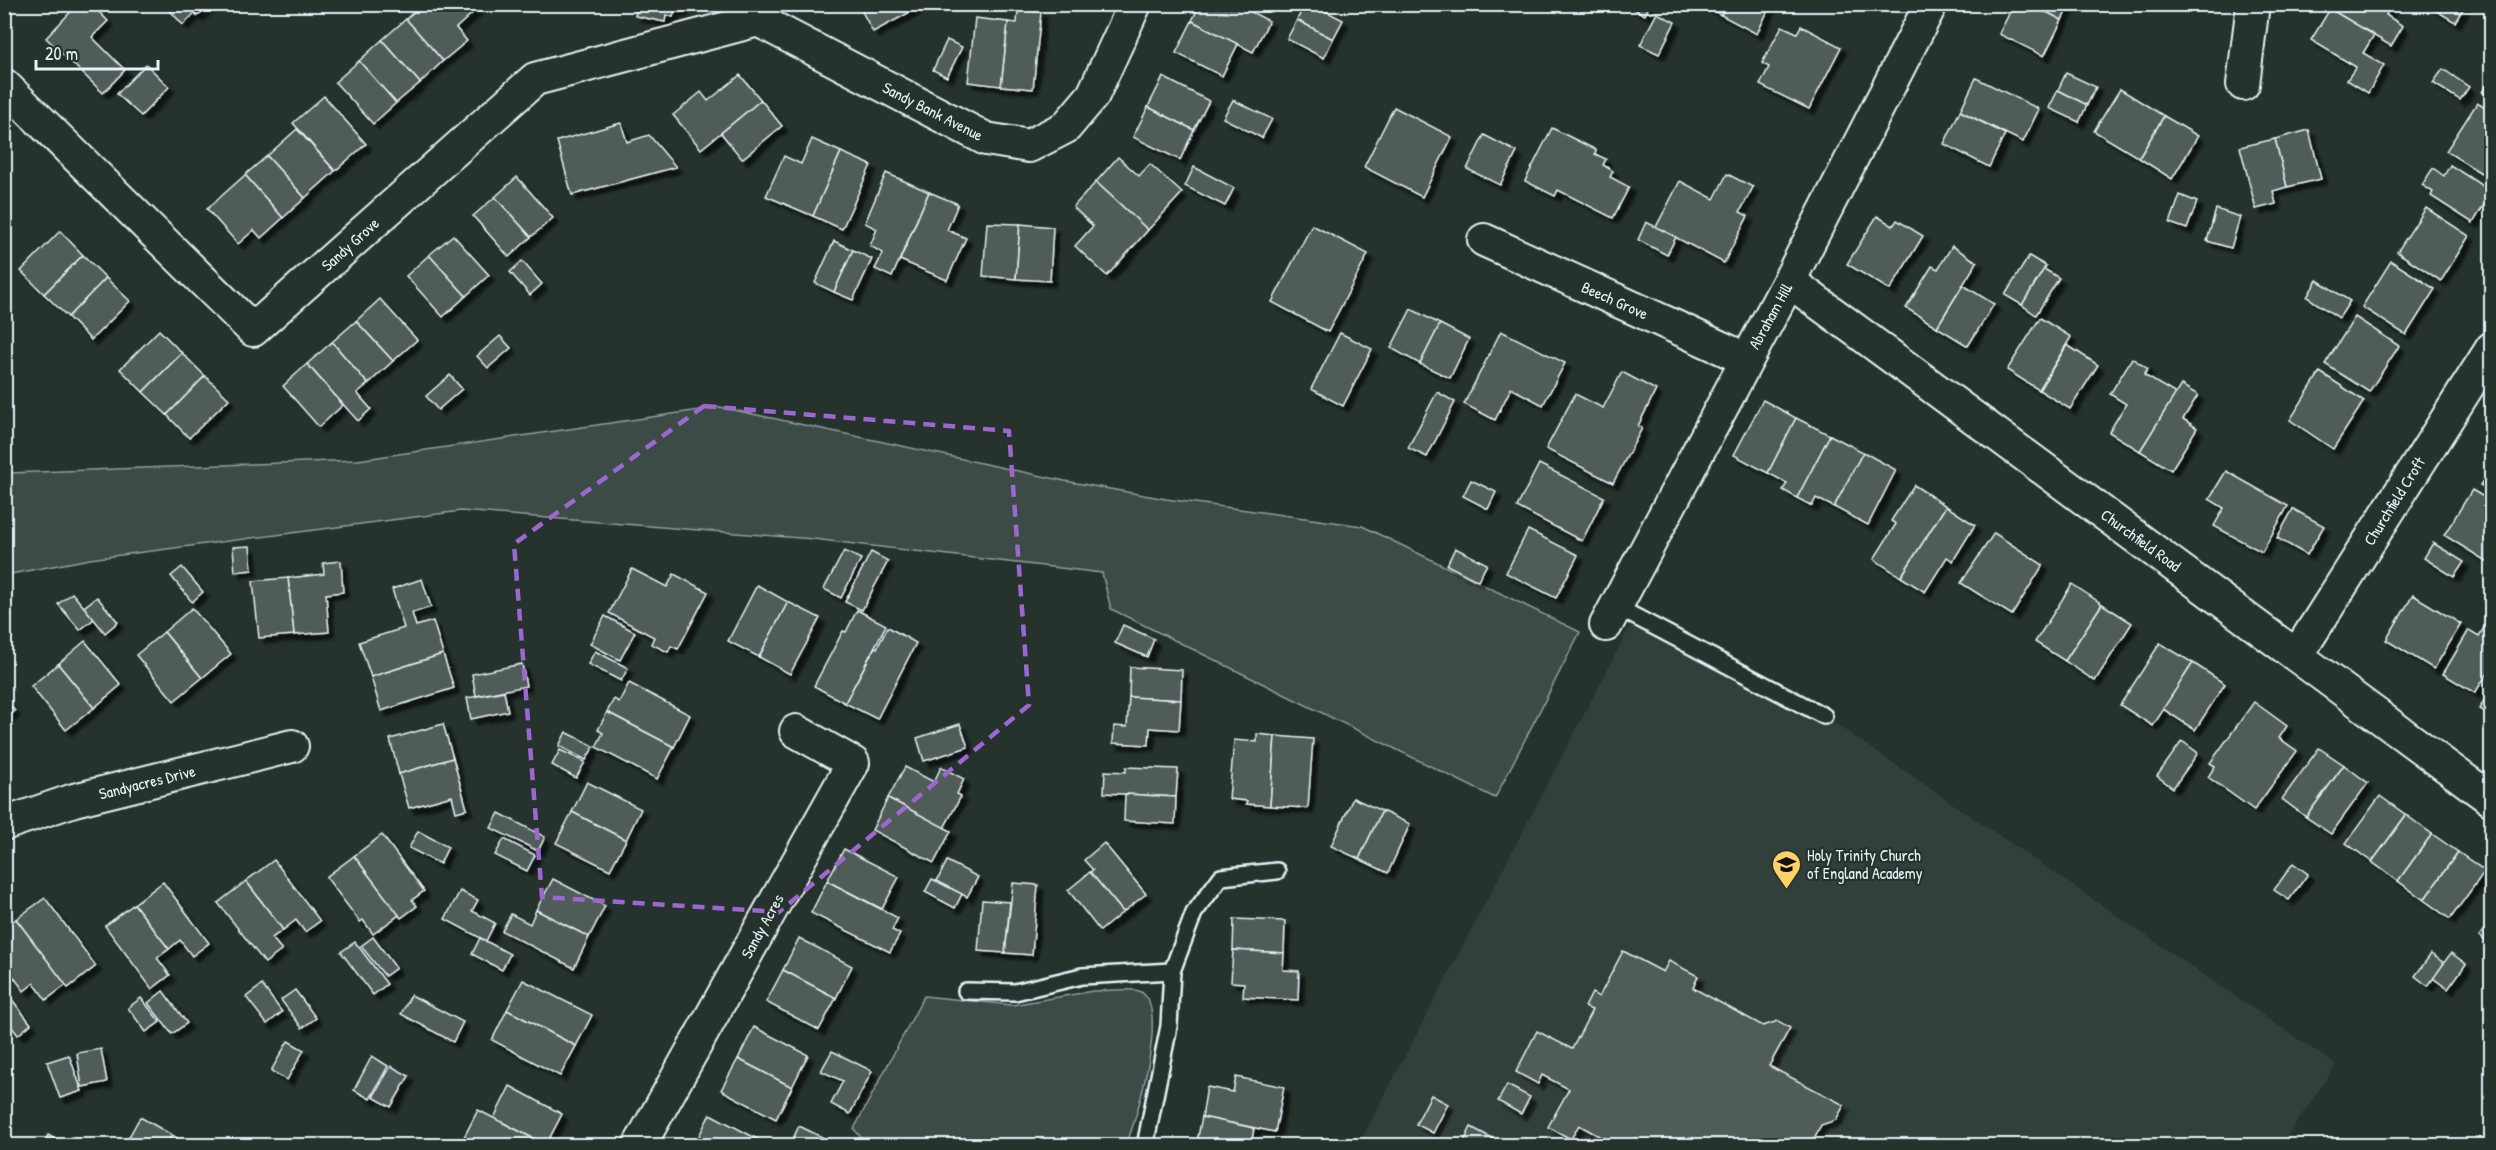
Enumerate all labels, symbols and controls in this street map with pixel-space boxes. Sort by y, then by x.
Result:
scale bar [36,33,158,71]
text: 20 m [45,41,78,66]
street label: Sandy Bank Avenue [879,76,988,146]
street label: Sandy Grove [316,212,384,276]
street label: Beech Grove [1578,276,1652,325]
street label: Abraham Hill [1743,279,1797,353]
street label: Churchfield Croft [2358,452,2430,549]
street label: Churchfield Road [2096,503,2186,577]
street label: Sandyacres Drive [96,759,198,805]
place label: Holy Trinity Church of England Academy [1807,844,1923,884]
school or university icon: Holy Trinity Church of England Academy [1770,848,1802,890]
street label: Sandy Acres [735,890,789,962]

